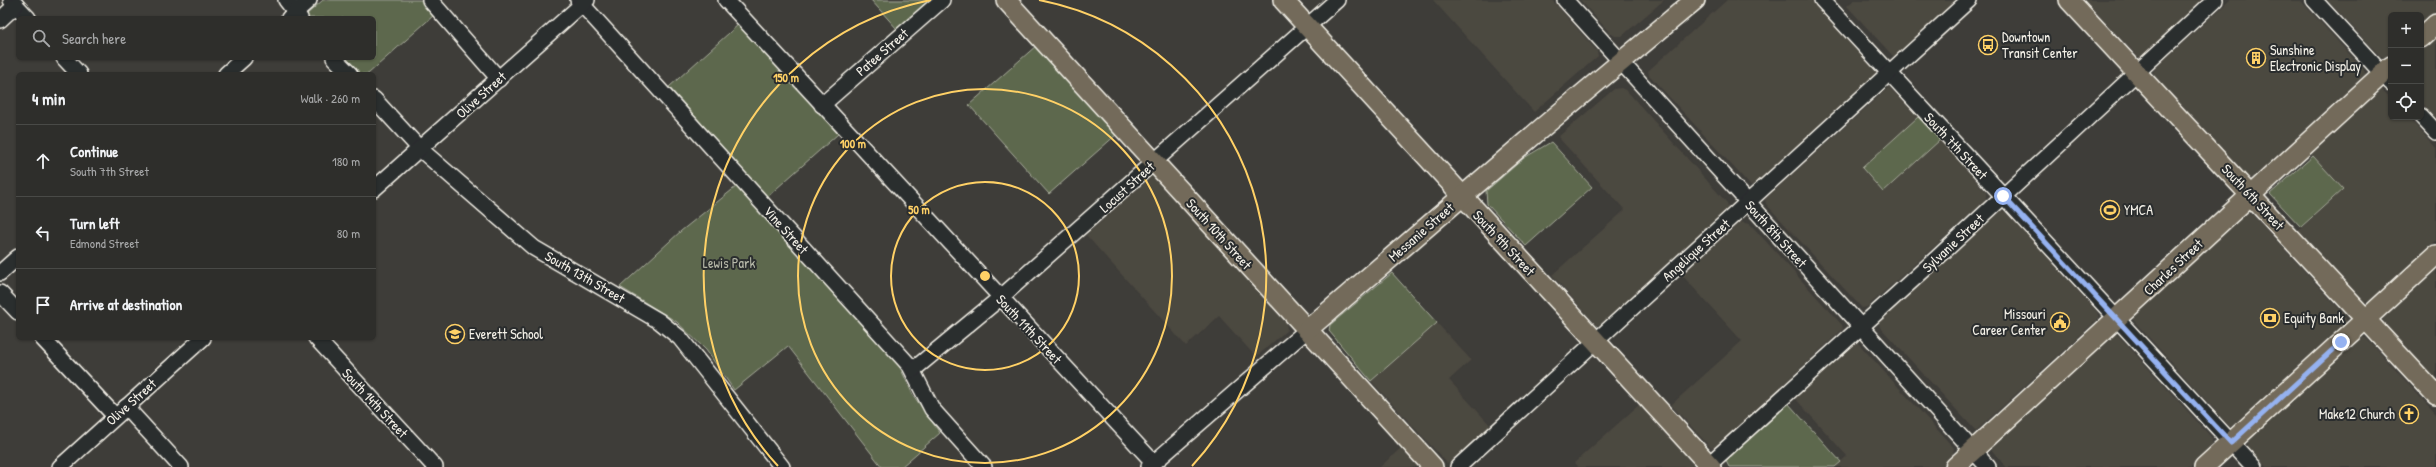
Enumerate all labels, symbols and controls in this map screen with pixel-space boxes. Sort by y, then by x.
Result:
map controls [2388,12,2424,120]
button: + [2388,12,2424,48]
search box [16,16,376,60]
street label: Patee Street [851,23,912,80]
icon: search [30,27,52,49]
place label: Downtown Transit Center [2002,27,2078,62]
text: Search here [62,28,126,49]
bus stop icon: Downtown Transit Center [1977,34,1999,56]
place label: Sunshine Electronic Display [2270,40,2361,76]
building icon: Sunshine Electronic Display [2245,47,2267,69]
button: − [2388,48,2424,84]
street label: Olive Street [451,67,510,122]
text: 150 m [773,69,799,86]
button: locate [2388,84,2424,120]
text: 4 min [32,87,65,110]
text: Walk · 260 m [301,89,360,107]
street label: South 7th Street [1920,108,1992,183]
text: 100 m [840,135,866,152]
text: Continue [70,141,118,162]
icon: ahead [32,150,54,172]
text: 180 m [332,152,360,170]
street label: Locust Street [1095,157,1158,216]
street label: South 6th Street [2218,160,2289,234]
text: South 7th Street [70,162,149,180]
route start [1994,187,2012,205]
street label: South 10th Street [1182,194,1256,273]
street label: South 8th Street [1741,196,1812,271]
street label: Messanie Street [1384,198,1458,265]
sports icon: YMCA [2099,199,2121,221]
place label: YMCA [2124,200,2153,219]
street label: Vine Street [760,201,813,258]
text: 50 m [908,201,930,218]
street label: South 9th Street [1469,206,1540,280]
street label: Sylvanie Street [1918,209,1988,277]
text: Turn left [70,213,120,234]
street label: Angelique Street [1658,214,1735,286]
icon: left [32,222,54,244]
text: 80 m [337,224,360,242]
text: Edmond Street [70,234,139,252]
street label: Charles Street [2139,234,2207,299]
street label: South 13th Street [542,246,629,307]
park label: Lewis Park [703,253,755,272]
centre of rings [978,269,992,283]
street label: South 11th Street [992,290,1067,368]
icon: arrive [32,294,54,316]
text: Arrive at destination [70,294,182,315]
place label: Missouri Career Center [1972,304,2047,339]
bank icon: Equity Bank [2259,307,2281,329]
place label: Equity Bank [2284,308,2344,328]
public building icon: Missouri Career Center [2049,311,2071,333]
school or university icon: Everett School [444,323,466,345]
place label: Everett School [469,324,543,343]
route end [2332,333,2350,351]
street label: South 14th Street [338,364,413,442]
street label: Olive Street [101,374,160,429]
church icon: Make12 Church [2398,403,2420,425]
place label: Make12 Church [2319,404,2395,423]

